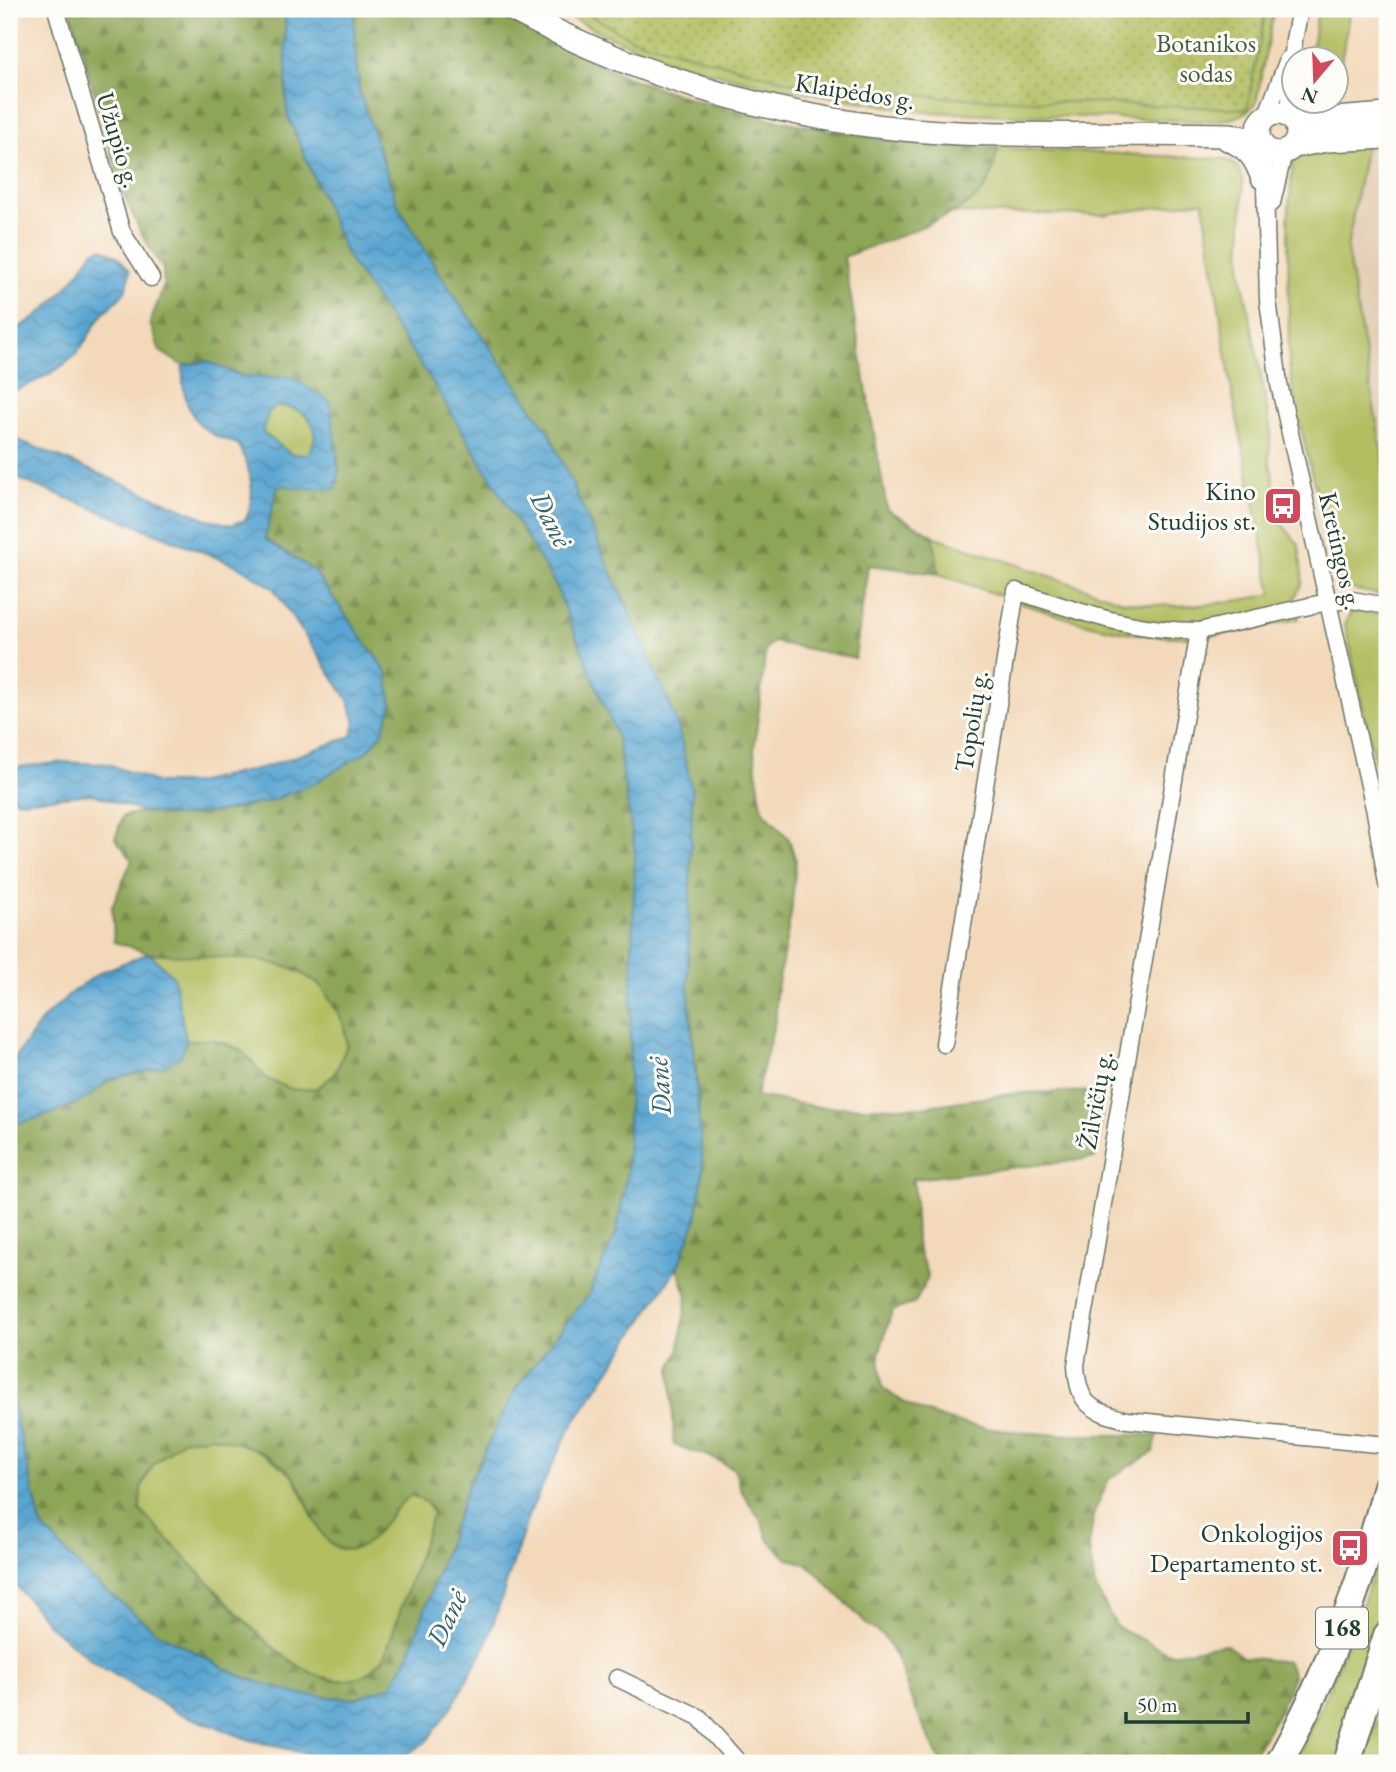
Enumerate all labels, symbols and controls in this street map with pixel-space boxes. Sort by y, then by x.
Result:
park label: Botanikos sodas [1156,26,1256,90]
north arrow [1280,46,1350,116]
street label: Klaipėdos g. [793,65,917,117]
text: N [1298,81,1321,110]
street label: Užupio g. [88,88,150,192]
place label: Kino Studijos st. [1148,474,1256,538]
water label: Danė [522,484,582,555]
bus stop icon: Kino Studijos st. [1262,485,1304,527]
street label: Kretingos g. [1311,489,1371,613]
street label: Topolių g. [946,668,996,774]
street label: Žilvičių g. [1070,1048,1120,1152]
water label: Danė [639,1054,679,1117]
place label: Onkologijos Departamento st. [1150,1516,1323,1580]
bus stop icon: Onkologijos Departamento st. [1329,1527,1371,1569]
water label: Danė [417,1583,475,1653]
road number: 168 [1316,1608,1368,1648]
scale bar [1126,1681,1249,1725]
text: 50 m [1137,1691,1178,1718]

